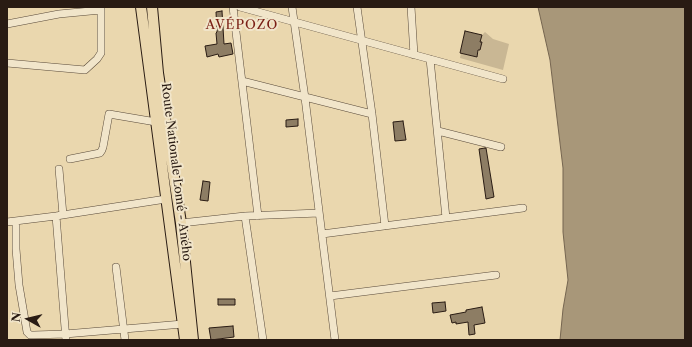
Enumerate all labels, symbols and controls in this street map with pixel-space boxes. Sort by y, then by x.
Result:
district label: AVÉPOZO [206,17,278,33]
street label: Route Nationale Lomé - Aného [158,82,194,262]
north arrow [8,299,48,339]
text: N [9,312,24,323]

